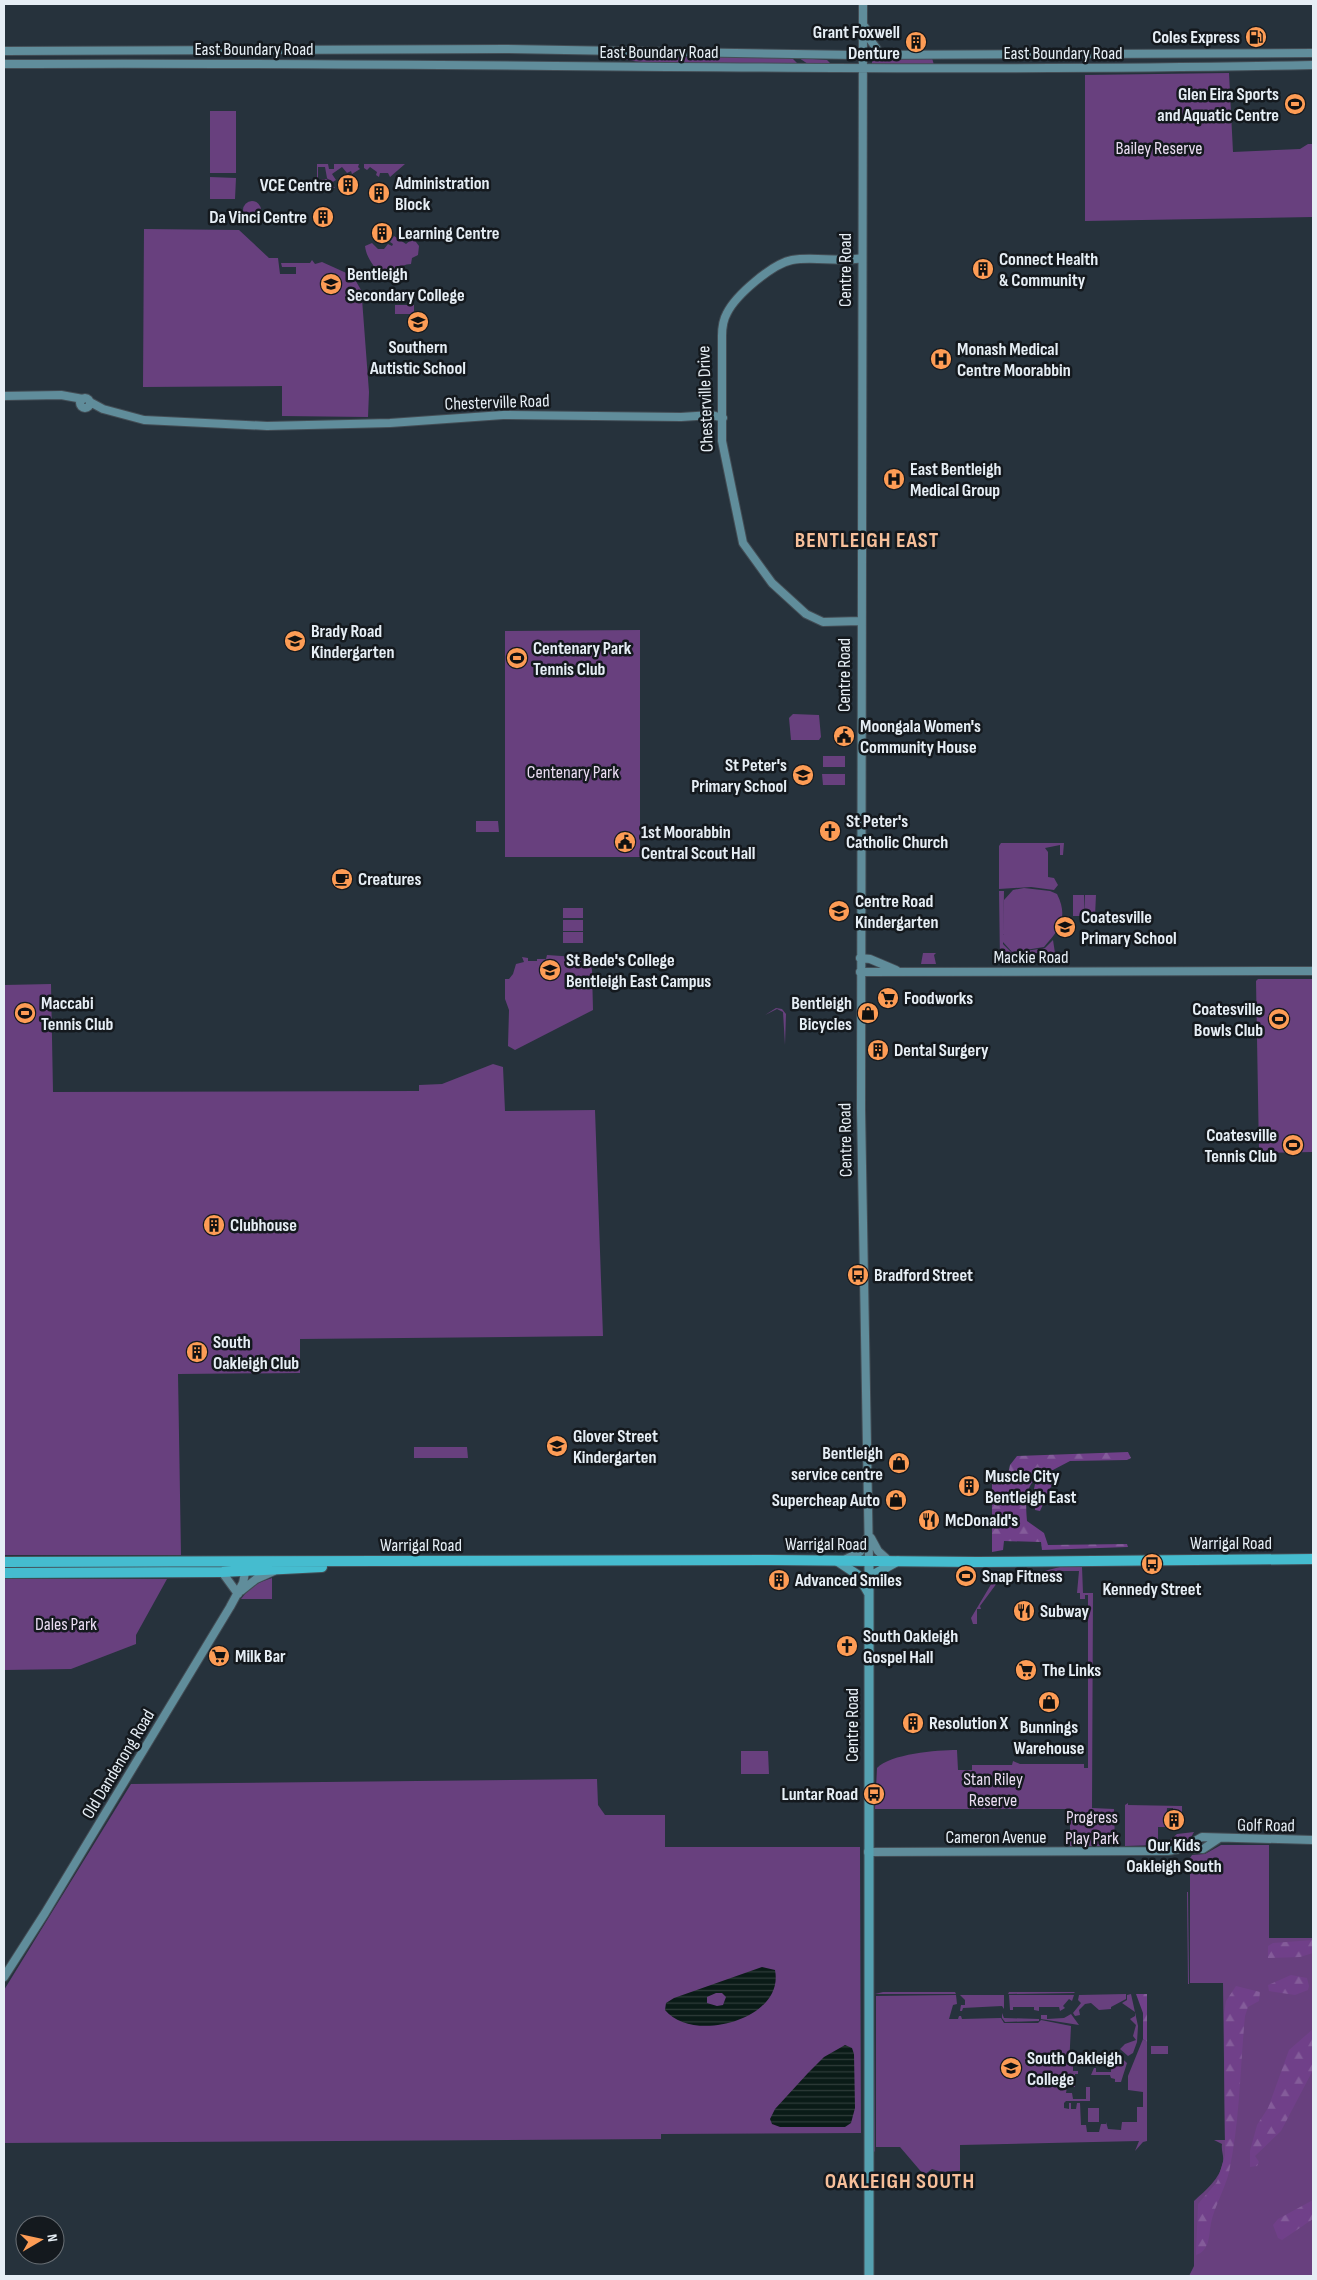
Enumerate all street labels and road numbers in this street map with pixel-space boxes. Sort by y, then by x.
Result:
street label: East Boundary Road [194,39,314,60]
street label: East Boundary Road [599,42,719,63]
street label: East Boundary Road [1003,43,1123,64]
street label: Centre Road [835,233,856,307]
street label: Chesterville Drive [693,345,718,453]
street label: Chesterville Road [444,390,550,415]
street label: Centre Road [834,638,855,712]
street label: Mackie Road [993,947,1069,968]
street label: Centre Road [834,1103,857,1177]
street label: Warrigal Road [1190,1533,1272,1554]
street label: Warrigal Road [785,1534,867,1555]
street label: Warrigal Road [380,1535,462,1556]
street label: Centre Road [842,1688,863,1762]
street label: Old Dandenong Road [78,1706,159,1823]
street label: Golf Road [1237,1814,1295,1837]
street label: Cameron Avenue [945,1827,1047,1848]

